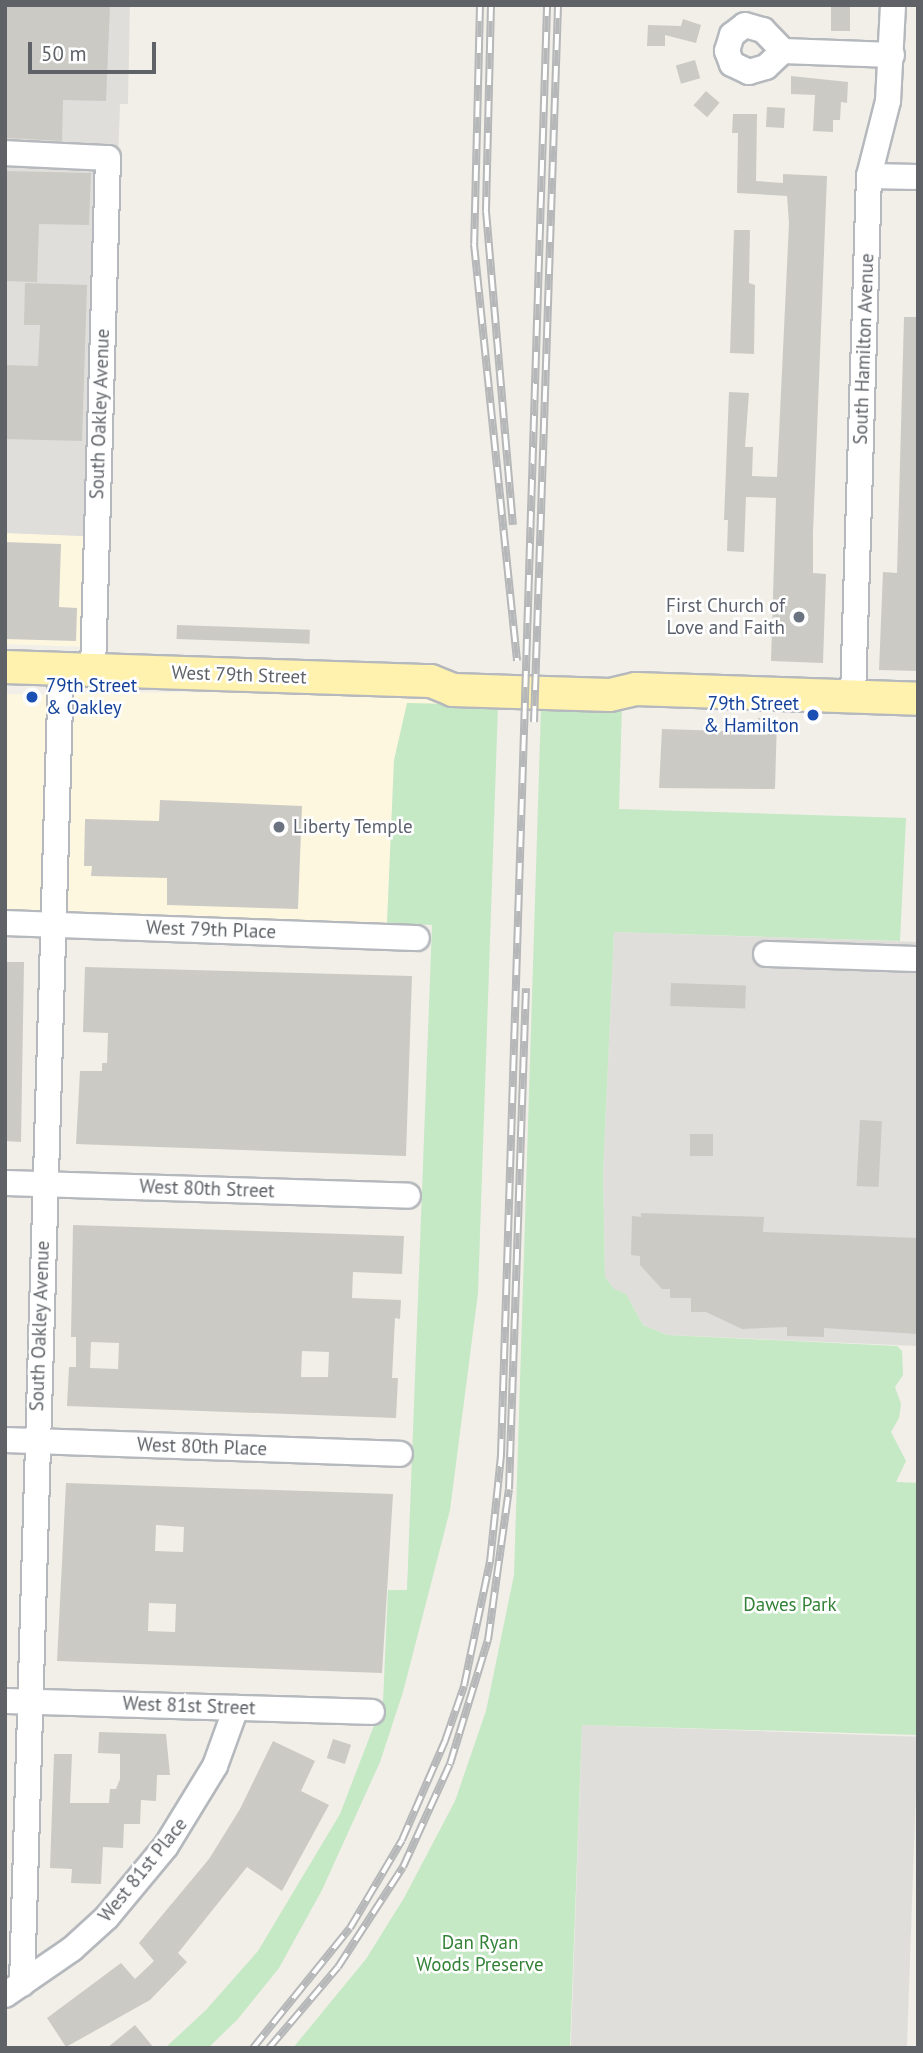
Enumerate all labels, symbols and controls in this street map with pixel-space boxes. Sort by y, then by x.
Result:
scale bar [32,28,159,72]
text: 50 m [41,40,87,67]
street label: South Hamilton Avenue [849,253,879,445]
street label: South Oakley Avenue [86,328,114,500]
place label: First Church of Love and Faith [666,595,785,639]
marker: First Church of Love and Faith [791,609,807,625]
street label: West 79th Street [171,661,307,689]
place label: 79th Street & Oakley [46,675,137,719]
marker: 79th Street & Oakley [24,689,40,705]
place label: 79th Street & Hamilton [703,693,799,737]
marker: 79th Street & Hamilton [805,707,821,723]
place label: Liberty Temple [293,816,414,838]
marker: Liberty Temple [271,819,287,835]
street label: West 79th Place [146,916,276,944]
street label: West 80th Street [139,1175,275,1203]
street label: South Oakley Avenue [26,1240,54,1412]
street label: West 80th Place [137,1433,267,1461]
park label: Dawes Park [743,1594,837,1616]
street label: West 81st Street [122,1692,256,1720]
street label: West 81st Place [94,1813,192,1927]
park label: Dan Ryan Woods Preserve [416,1932,544,1976]

